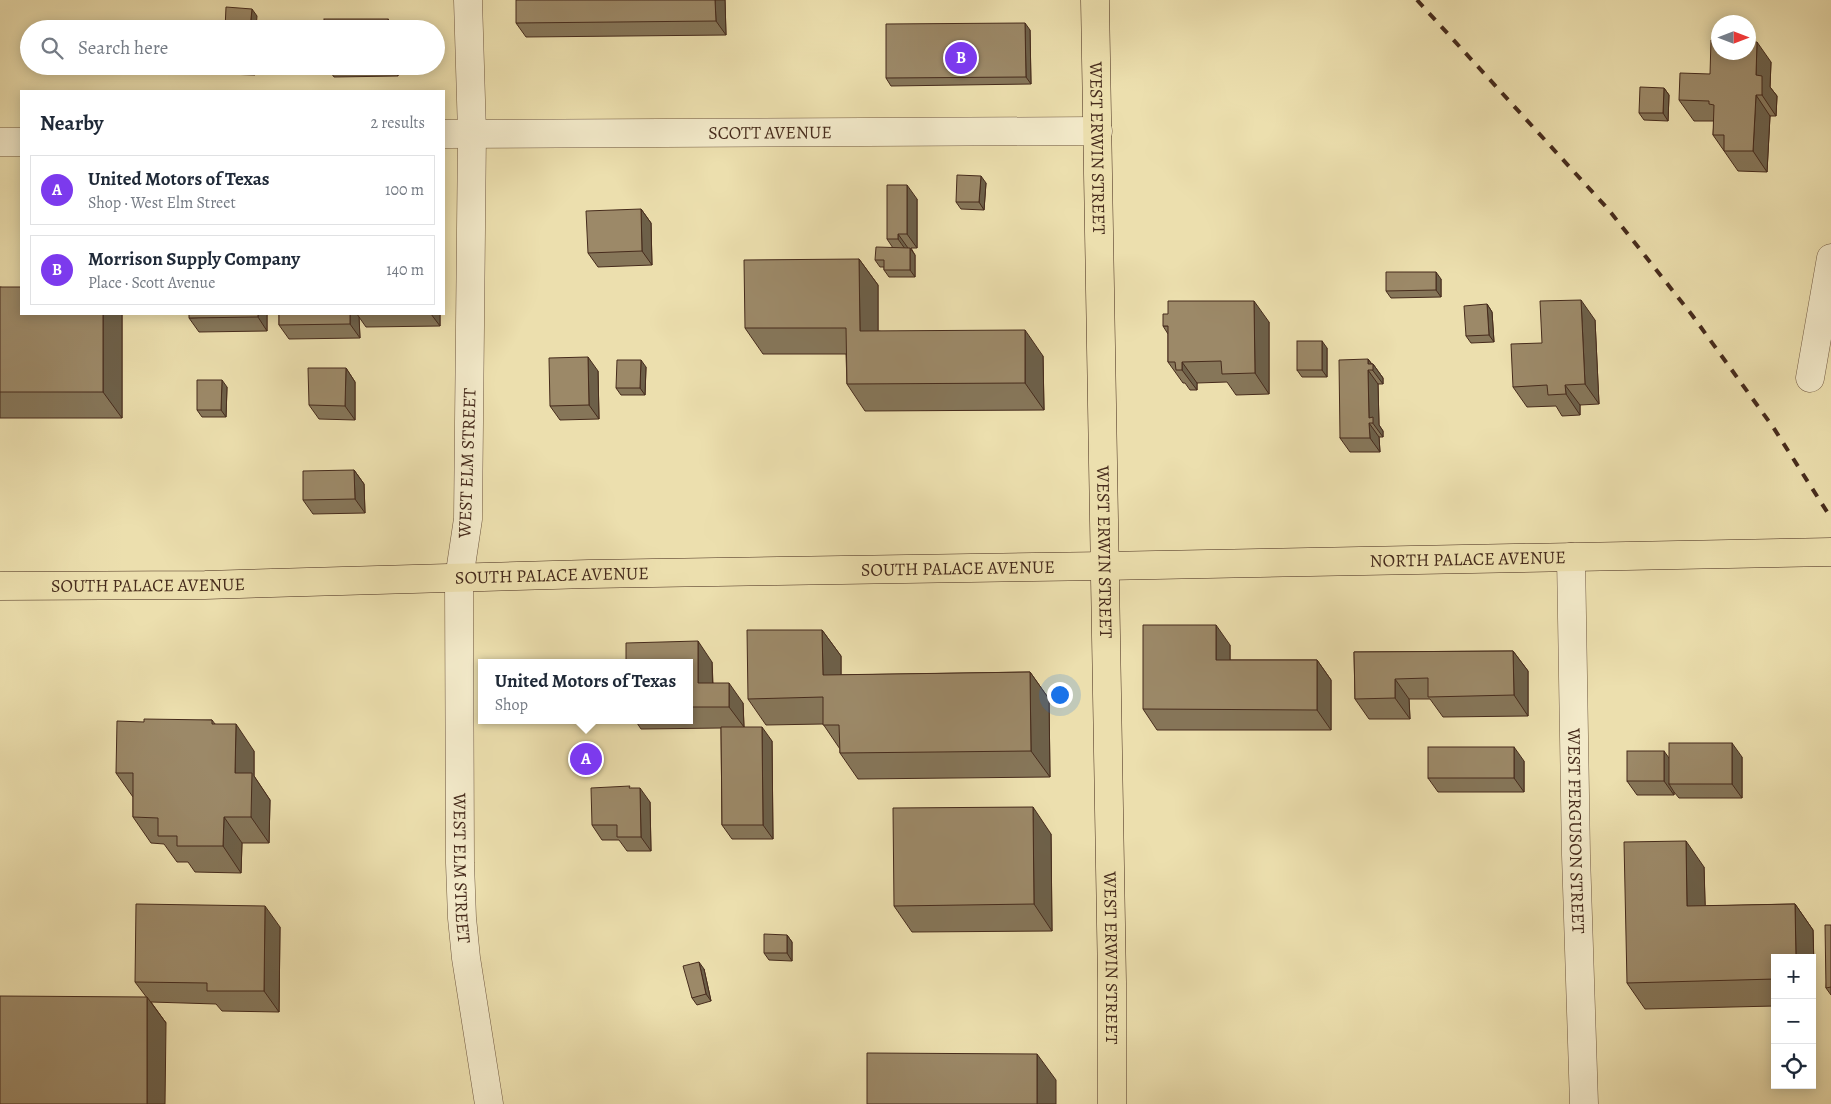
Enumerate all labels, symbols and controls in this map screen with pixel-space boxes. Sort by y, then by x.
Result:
north arrow [1711,15,1756,60]
search box [20,20,445,75]
icon: search [38,34,66,62]
text: Search here [78,35,168,61]
pin: B [945,39,977,77]
street label: WEST ERWIN STREET [1084,60,1111,235]
text: Nearby [40,109,103,137]
text: 2 results [370,112,425,134]
street label: SCOTT AVENUE [708,120,832,145]
text: United Motors of Texas [88,166,270,192]
text: A [52,179,62,201]
text: 100 m [385,179,424,201]
text: Shop · West Elm Street [88,192,236,214]
text: Morrison Supply Company [88,246,300,272]
text: B [52,259,62,281]
text: 140 m [386,259,424,281]
text: Place · Scott Avenue [88,272,215,294]
street label: WEST ELM STREET [452,387,482,540]
street label: WEST ERWIN STREET [1091,464,1118,639]
street label: NORTH PALACE AVENUE [1369,545,1566,573]
street label: SOUTH PALACE AVENUE [861,555,1055,582]
street label: SOUTH PALACE AVENUE [455,561,649,590]
street label: SOUTH PALACE AVENUE [51,572,245,598]
popup [478,659,693,724]
text: United Motors of Texas [495,668,676,694]
your location [1047,682,1073,708]
text: Shop [495,694,528,716]
street label: WEST FERGUSON STREET [1562,727,1591,934]
pin: A [570,740,602,778]
street label: WEST ELM STREET [448,792,476,945]
street label: WEST ERWIN STREET [1098,870,1124,1044]
map controls [1771,954,1816,1089]
button: + [1771,954,1816,999]
button: − [1771,999,1816,1044]
button: locate [1771,1044,1816,1089]

